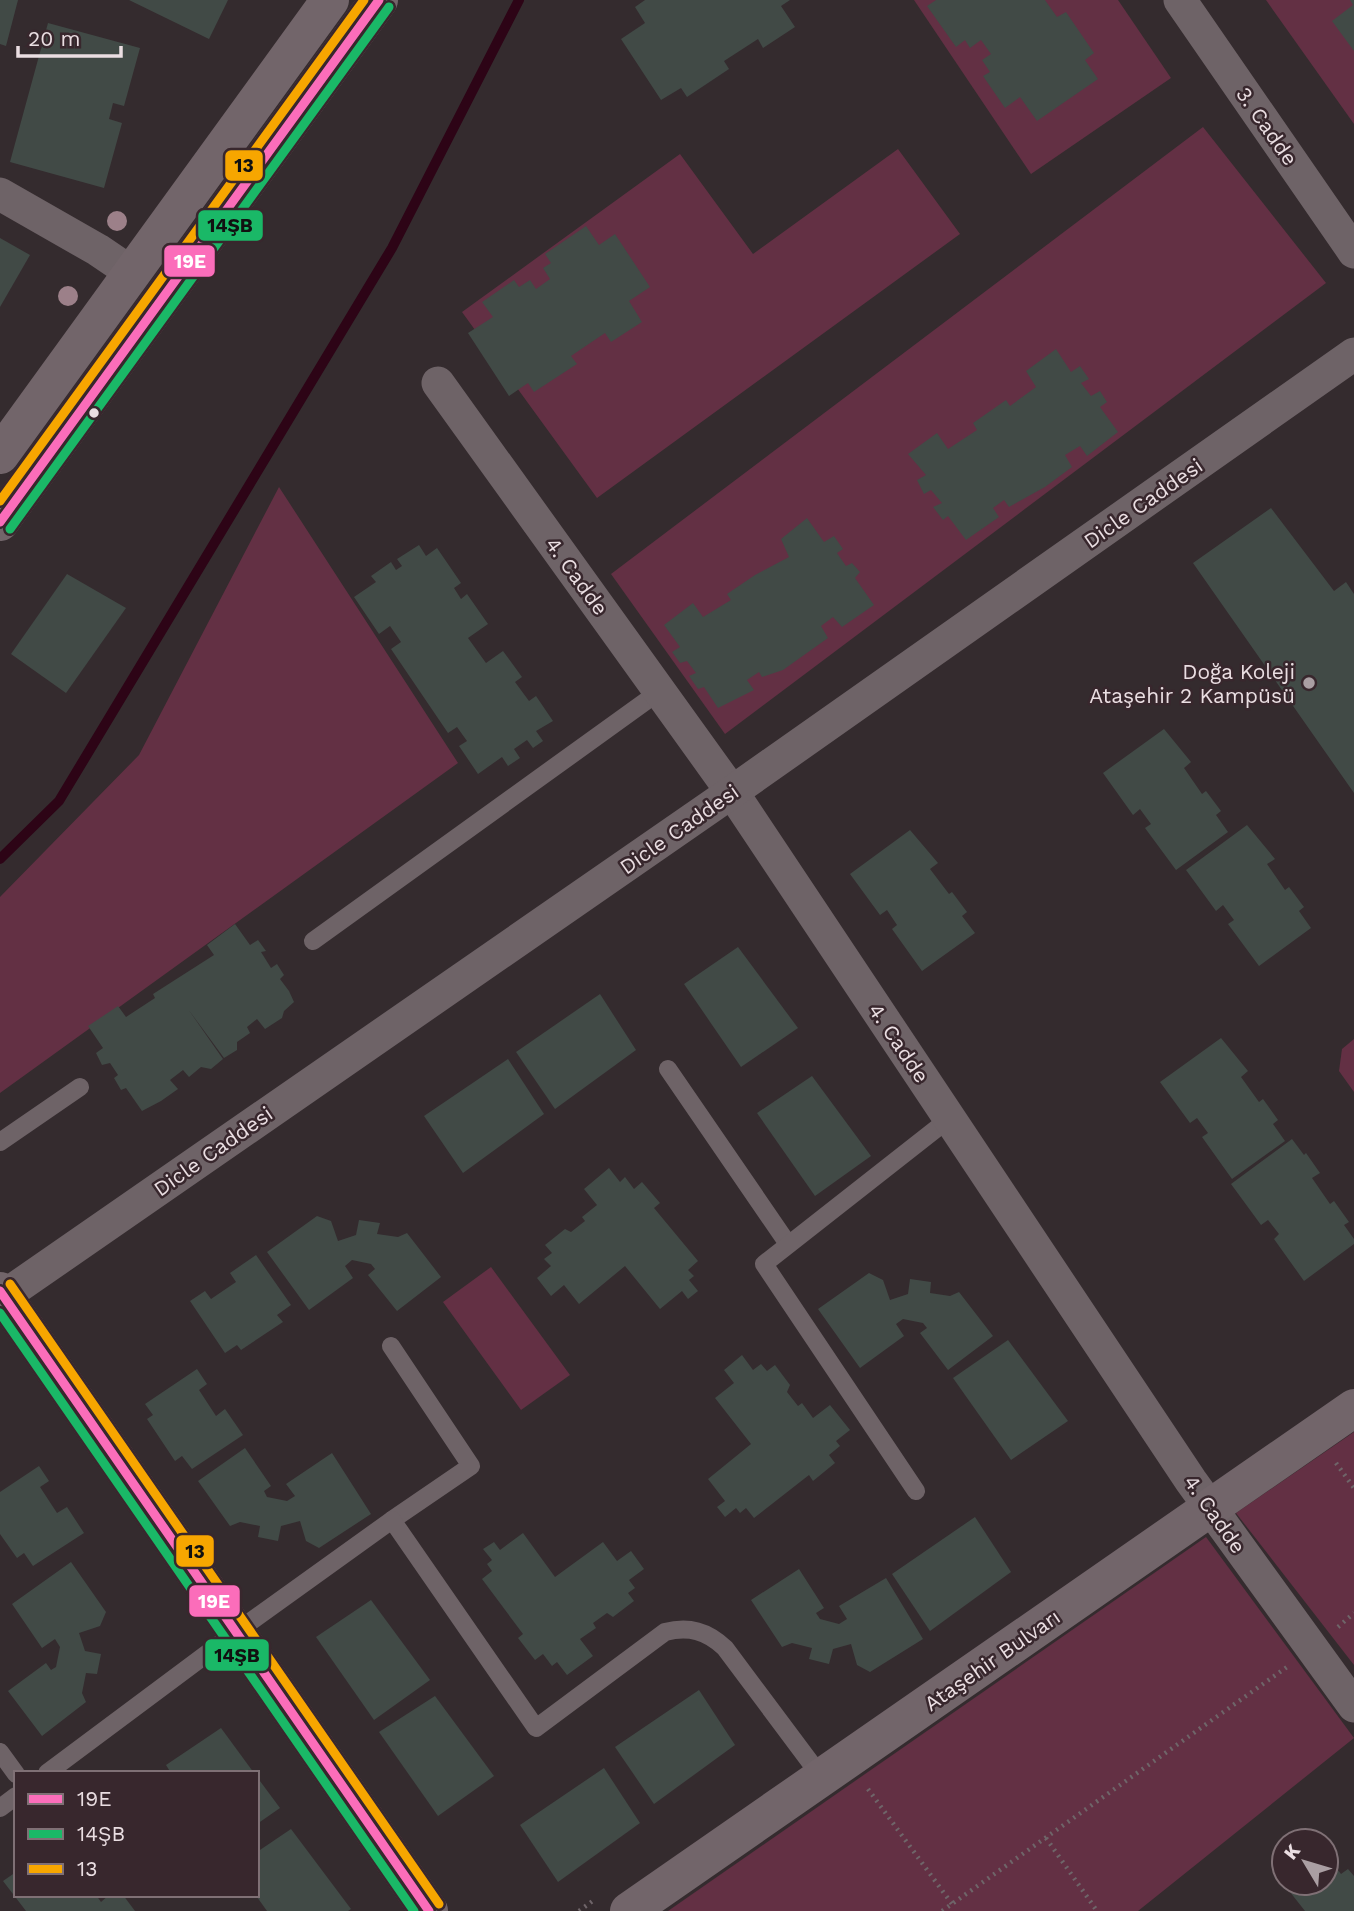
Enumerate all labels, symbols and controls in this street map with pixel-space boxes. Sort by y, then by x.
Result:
scale bar [18,14,121,58]
text: 20 m [28,26,80,51]
street label: 3. Cadde [1231,82,1303,170]
line badge: 13 [224,149,264,182]
text: 13 [234,154,254,177]
line badge: 14ŞB [197,209,264,242]
text: 14ŞB [207,214,253,237]
line badge: 19E [163,244,216,278]
text: 19E [174,250,206,273]
unlabelled marker [87,406,101,420]
street label: Dicle Caddesi [1079,453,1207,553]
street label: 4. Cadde [540,532,614,620]
place label: Doğa Koleji Ataşehir 2 Kampüsü [1089,659,1295,708]
marker: Doğa Koleji Ataşehir 2 Kampüsü [1301,675,1317,691]
street label: Dicle Caddesi [615,779,743,879]
street label: 4. Cadde [863,999,935,1087]
street label: Dicle Caddesi [149,1101,277,1201]
street label: 4. Cadde [1179,1470,1251,1558]
line badge: 13 [175,1534,215,1568]
text: 13 [185,1540,205,1563]
line badge: 19E [188,1584,241,1618]
text: 19E [198,1590,230,1613]
street label: Ataşehir Bulvarı [919,1604,1065,1716]
line badge: 14ŞB [204,1638,270,1672]
text: 14ŞB [214,1644,260,1667]
legend [14,1771,259,1897]
text: 19E [77,1786,112,1811]
text: 14ŞB [77,1821,125,1846]
north arrow [1270,1827,1340,1897]
text: K [1279,1840,1305,1864]
text: 13 [77,1856,97,1881]

